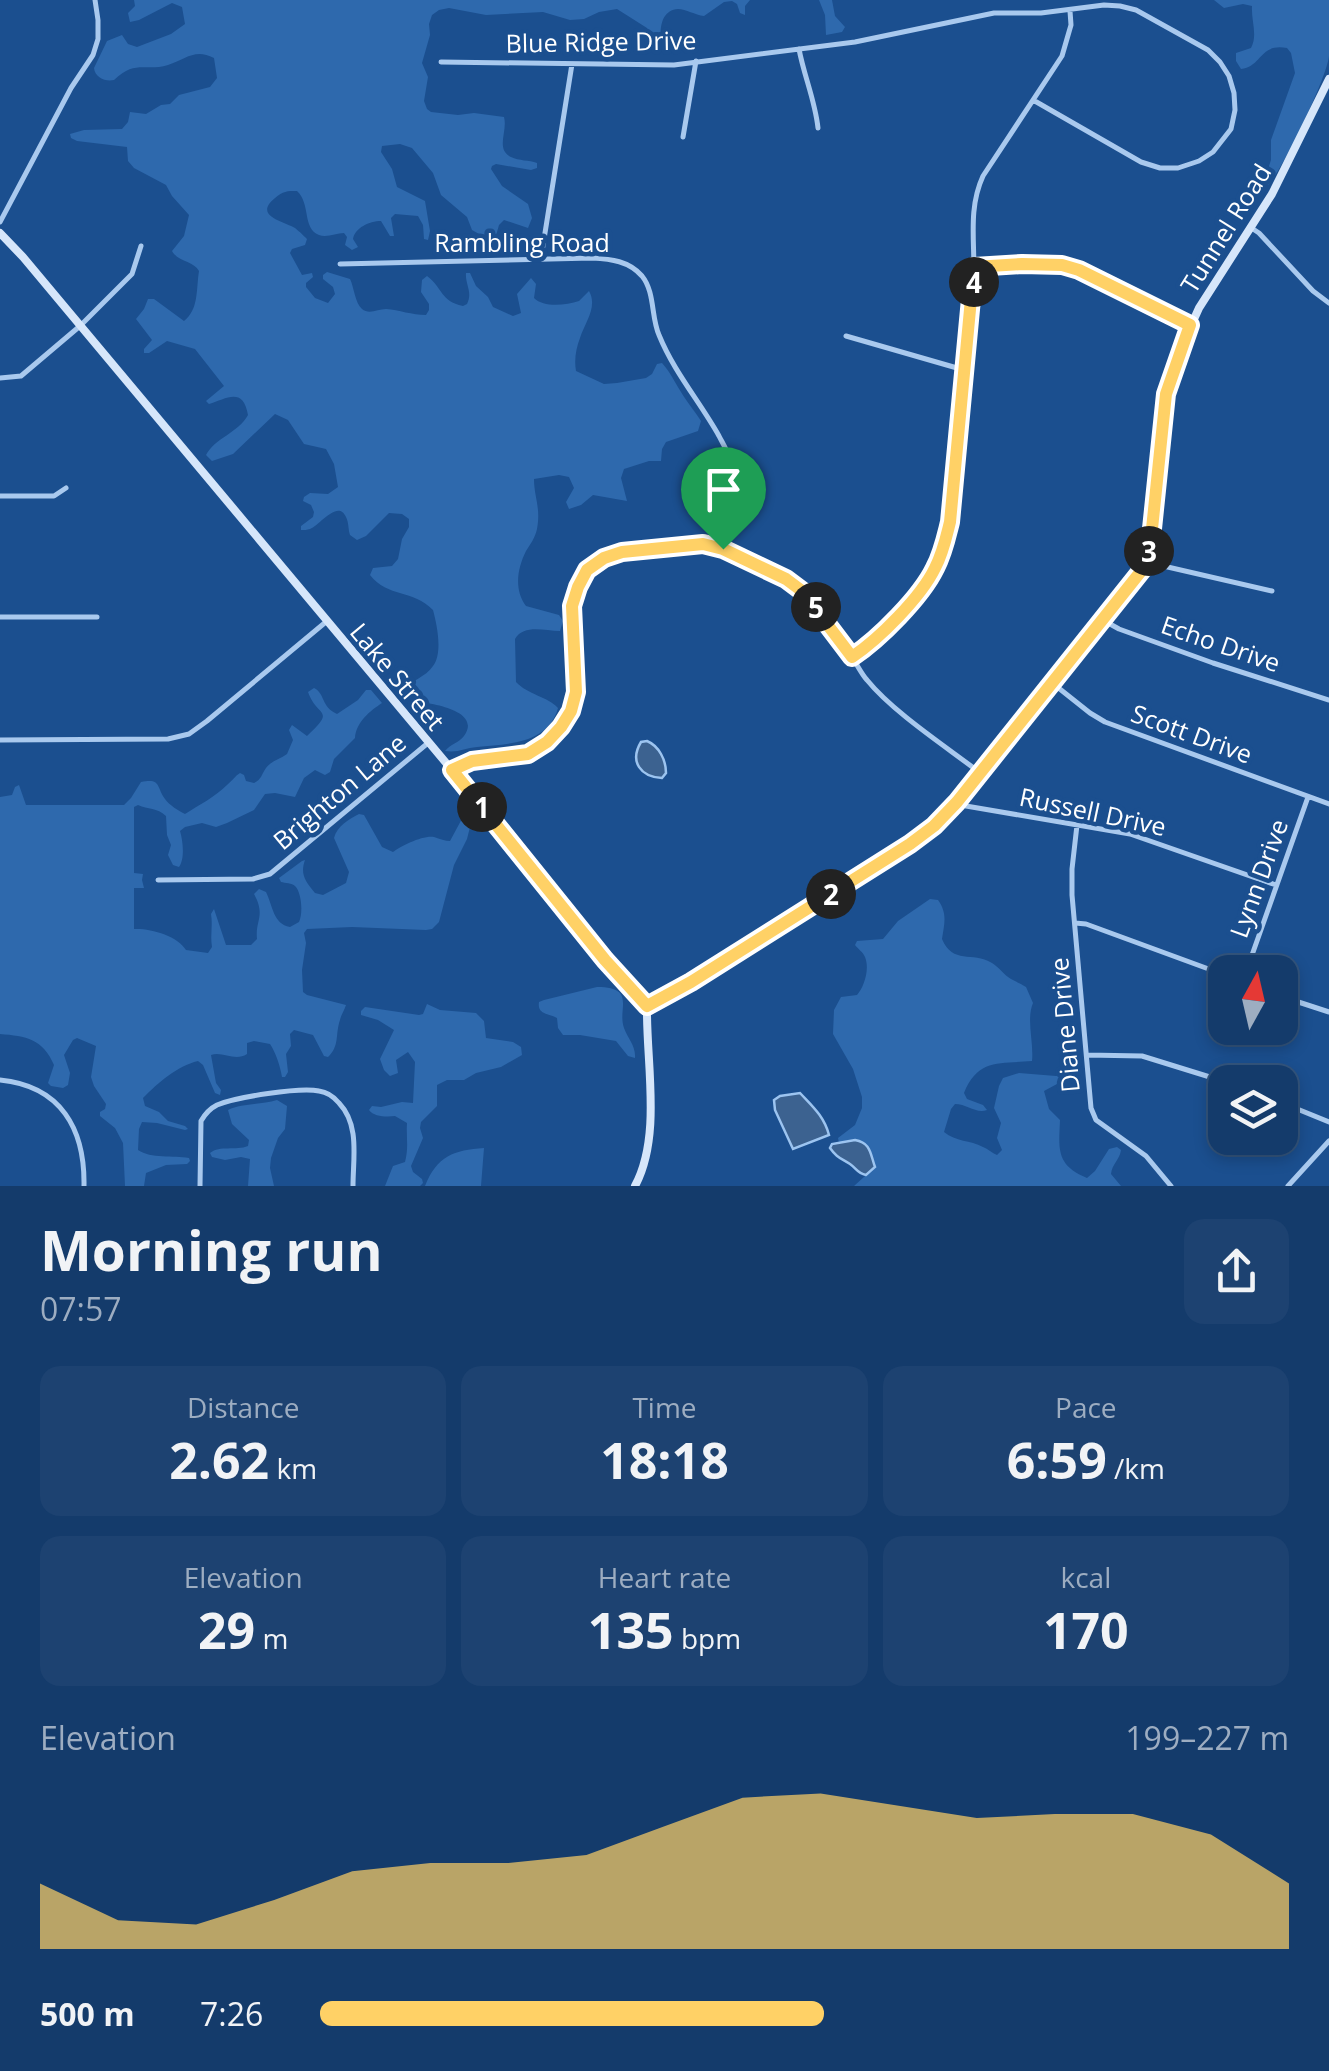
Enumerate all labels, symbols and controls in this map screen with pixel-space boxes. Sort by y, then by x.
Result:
street label: Blue Ridge Drive [505,22,697,60]
street label: Tunnel Road [1172,157,1278,299]
street label: Rambling Road [434,225,610,259]
pin: 4 [949,257,999,307]
text: 4 [966,263,982,301]
pin [681,447,766,550]
icon: arrive [696,462,751,517]
pin: 3 [1124,526,1174,576]
text: 3 [1141,532,1157,570]
pin: 5 [791,582,841,632]
text: 5 [808,588,824,626]
street label: Echo Drive [1157,607,1285,679]
street label: Lake Street [343,615,453,737]
street label: Scott Drive [1127,695,1257,771]
street label: Brighton Lane [265,725,413,857]
street label: Russell Drive [1017,779,1169,843]
pin: 1 [457,782,507,832]
text: 1 [474,788,490,826]
street label: Lynn Drive [1221,814,1295,942]
pin: 2 [806,869,856,919]
text: 2 [823,875,839,913]
north arrow [1208,955,1298,1045]
map controls [1208,955,1298,1155]
street label: Diane Drive [1041,956,1087,1094]
button: layers [1208,1065,1298,1155]
text: Morning run [40,1212,383,1287]
button: share [1184,1219,1289,1324]
text: 07:57 [40,1287,122,1330]
text: Distance [187,1388,299,1426]
text: Time [632,1388,697,1426]
text: Pace [1055,1388,1117,1426]
text: 2.62 [169,1426,269,1494]
text: 18:18 [600,1426,729,1494]
text: 6:59 [1007,1426,1107,1494]
text: km [269,1449,317,1487]
text: /km [1107,1449,1165,1487]
text: Elevation [184,1558,303,1596]
text: Heart rate [598,1558,731,1596]
text: kcal [1060,1558,1111,1596]
text: 29 [198,1596,255,1664]
text: 135 [588,1596,674,1664]
text: 170 [1043,1596,1129,1664]
text: m [255,1619,288,1657]
text: bpm [674,1619,741,1657]
text: Elevation [40,1716,176,1759]
text: 199–227 m [1125,1716,1289,1759]
text: 500 m [40,1992,135,2035]
text: 7:26 [200,1992,263,2035]

